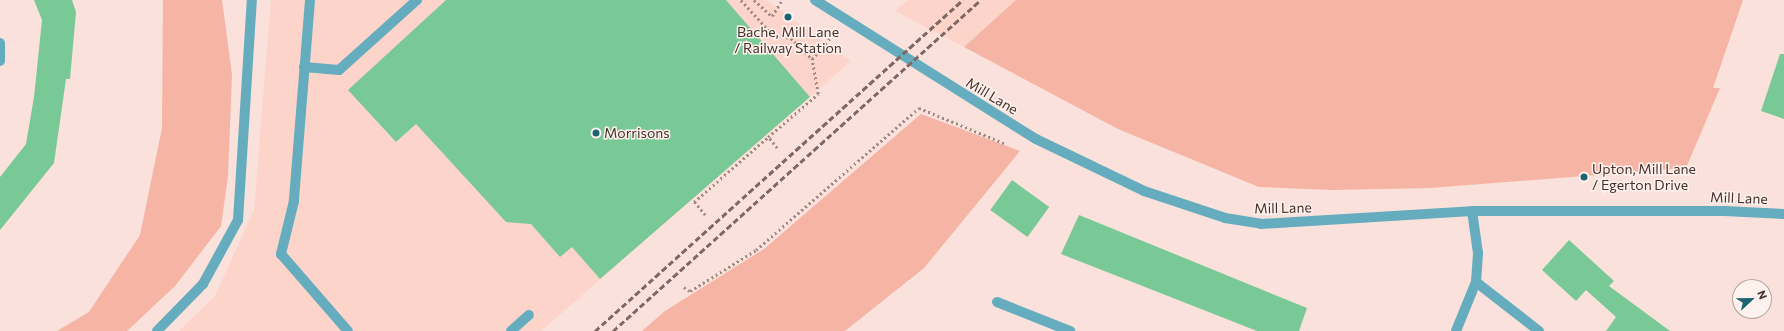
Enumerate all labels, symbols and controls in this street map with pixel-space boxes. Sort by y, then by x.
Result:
marker: Bache, Mill Lane / Railway Station [783,12,793,22]
place label: Bache, Mill Lane / Railway Station [734,24,842,56]
street label: Mill Lane [963,74,1021,118]
place label: Morrisons [604,125,670,141]
marker: Morrisons [591,128,601,138]
place label: Upton, Mill Lane / Egerton Drive [1592,161,1696,194]
marker: Upton, Mill Lane / Egerton Drive [1579,172,1589,182]
street label: Mill Lane [1710,189,1768,207]
street label: Mill Lane [1254,199,1312,217]
north arrow [1732,279,1772,319]
text: N [1755,288,1770,301]

